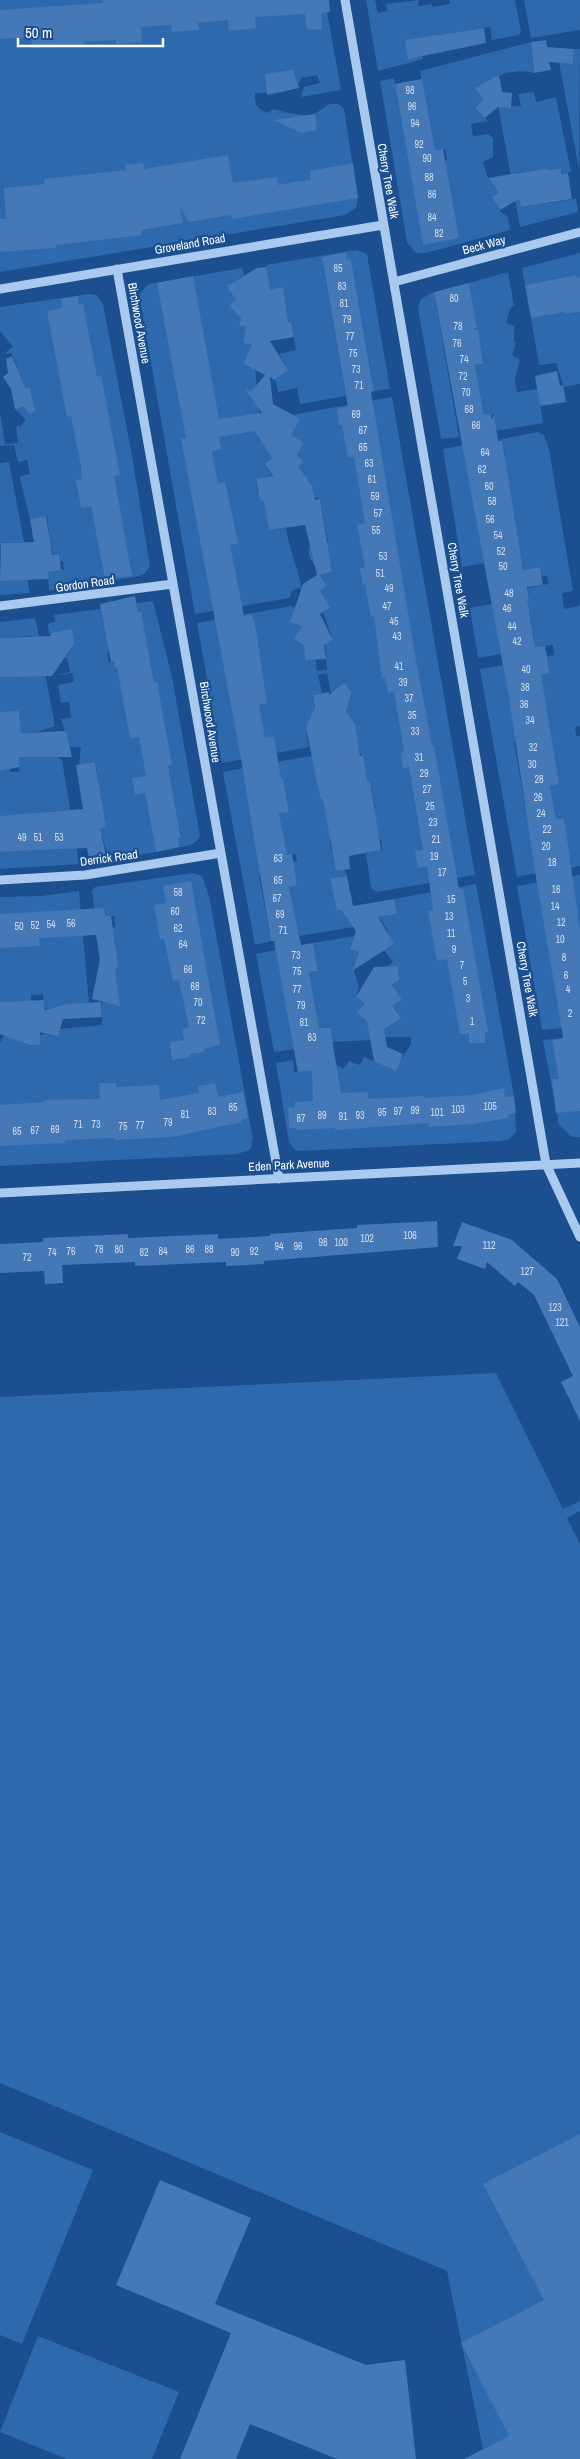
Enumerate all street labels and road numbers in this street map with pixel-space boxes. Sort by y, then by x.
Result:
street label: Cherry Tree Walk [374,142,403,220]
street label: Groveland Road [153,230,227,258]
street label: Beck Way [461,232,507,258]
street label: Birchwood Avenue [124,281,154,365]
street label: Cherry Tree Walk [444,541,473,619]
street label: Gordon Road [55,572,115,596]
street label: Birchwood Avenue [196,680,224,764]
street label: Derrick Road [79,846,139,870]
street label: Cherry Tree Walk [513,940,542,1018]
street label: Eden Park Avenue [248,1155,330,1175]

